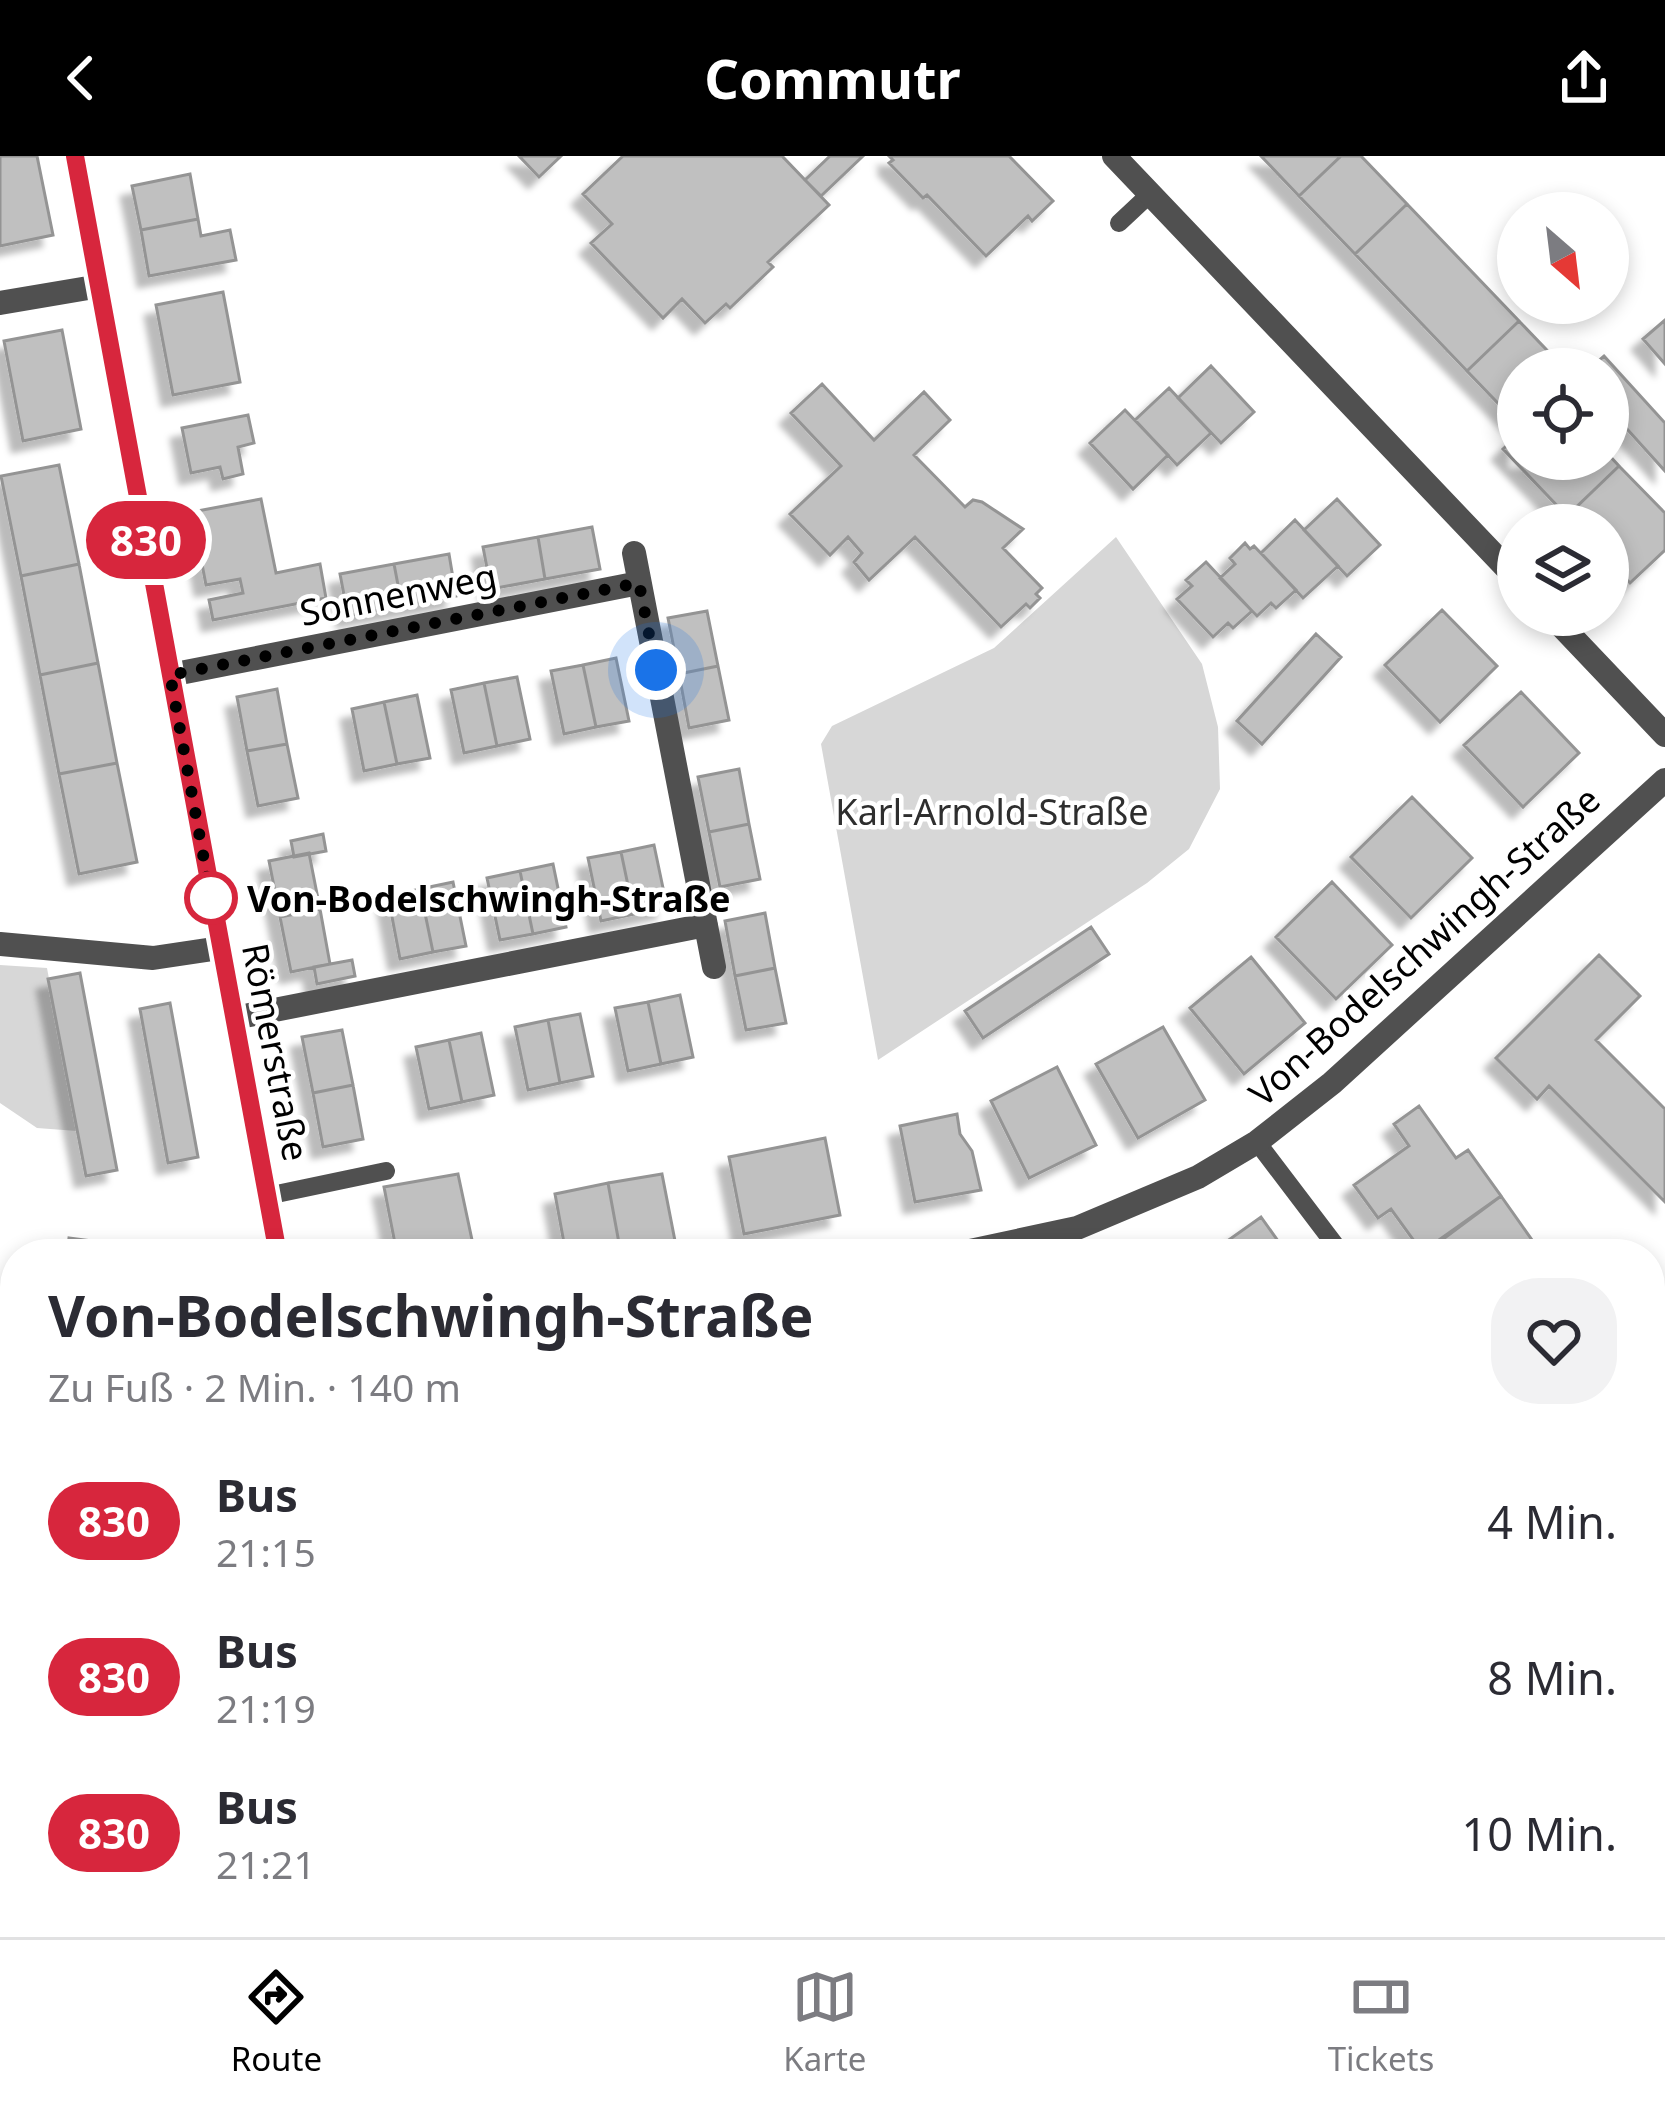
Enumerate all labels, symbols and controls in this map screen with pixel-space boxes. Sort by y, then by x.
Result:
text: Commutr [704,41,961,115]
icon: back [48,45,114,111]
icon: share [1551,45,1617,111]
north arrow [1497,192,1629,324]
map controls [1497,192,1629,636]
button: locate [1497,348,1629,480]
line badge: 830 [77,501,215,579]
button: layers [1497,504,1629,636]
text: 830 [110,511,182,568]
street label: Sonnenweg [295,551,501,637]
your location [626,640,686,700]
street label: Von-Bodelschwingh-Straße [1238,775,1610,1117]
park label: Karl-Arnold-Straße [835,787,1149,836]
marker: Von-Bodelschwingh-Straße [186,873,236,923]
place label: Von-Bodelschwingh-Straße [247,874,730,923]
street label: Römerstraße [231,939,321,1165]
text: Von-Bodelschwingh-Straße [48,1276,813,1354]
button: heart [1491,1278,1617,1404]
text: Zu Fuß · 2 Min. · 140 m [48,1360,461,1413]
text: Bus [216,1464,298,1525]
text: 4 Min. [1487,1491,1617,1552]
text: 830 [78,1492,150,1549]
text: 21:15 [216,1525,316,1578]
text: Bus [216,1620,298,1681]
text: 8 Min. [1487,1647,1617,1708]
text: 830 [78,1648,150,1705]
text: 21:19 [216,1681,316,1734]
text: Bus [216,1776,298,1837]
text: 10 Min. [1462,1803,1617,1864]
text: 830 [78,1804,150,1861]
text: 21:21 [216,1837,316,1890]
tab: Route [231,1964,322,2081]
tab: Karte [783,1964,866,2081]
tab: Tickets [1328,1964,1434,2081]

